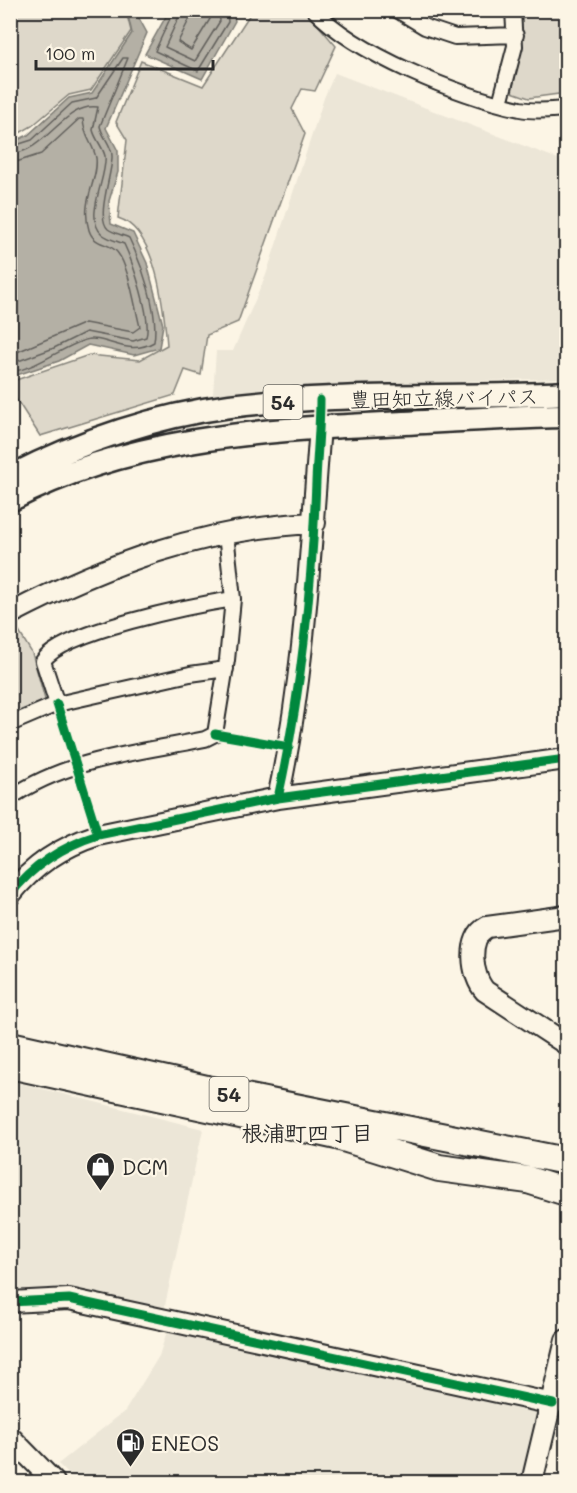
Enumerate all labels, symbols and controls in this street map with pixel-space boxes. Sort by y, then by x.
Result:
scale bar [36,33,213,71]
text: 100 m [45,41,95,65]
street label: 豊田知立線バイパス [349,382,539,412]
road number: 54 [264,385,302,419]
road number: 54 [210,1077,248,1111]
district label: 根浦町四丁目 [241,1118,373,1147]
shop icon: DCM [85,1150,117,1192]
place label: DCM [122,1153,168,1180]
fuel station icon: ENEOS [114,1426,146,1468]
place label: ENEOS [151,1429,219,1456]

